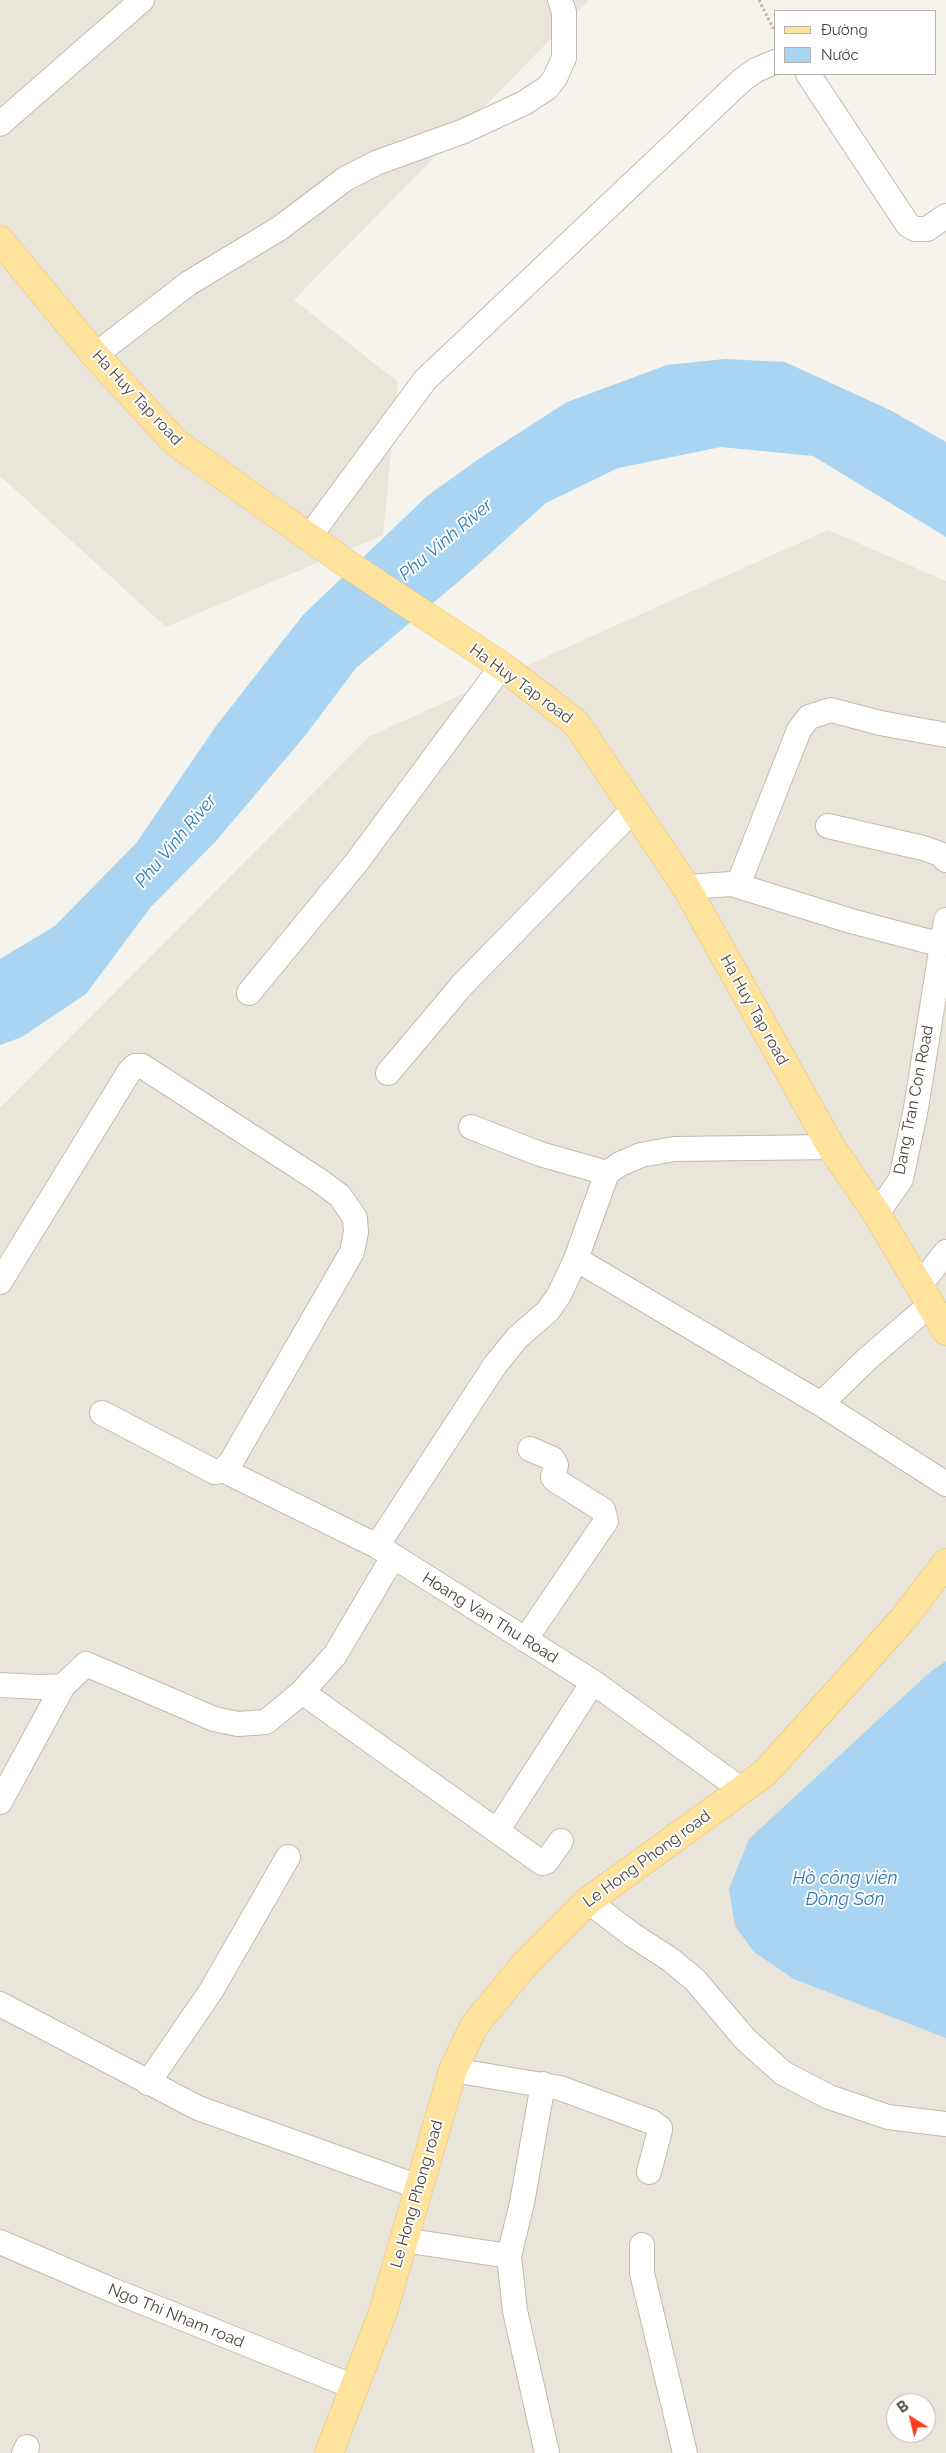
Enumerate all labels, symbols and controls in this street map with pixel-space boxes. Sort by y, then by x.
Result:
legend [774,10,936,75]
text: Đường [821,21,868,39]
text: Nước [821,46,859,64]
street label: Ha Huy Tap road [88,347,186,449]
water label: Phu Vinh River [395,495,497,585]
street label: Ha Huy Tap road [466,640,576,728]
water label: Phu Vinh River [131,790,221,892]
street label: Ha Huy Tap road [716,952,792,1068]
street label: Dang Tran Con Road [890,1024,938,1176]
street label: Hoang Van Thu Road [419,1568,561,1668]
street label: Le Hong Phong road [580,1806,714,1912]
water label: Hồ công viên Đồng Sơn [793,1868,897,1910]
street label: Le Hong Phong road [387,2118,447,2270]
street label: Ngo Thi Nham road [105,2280,247,2352]
north arrow [886,2393,936,2443]
text: B [894,2397,911,2416]

